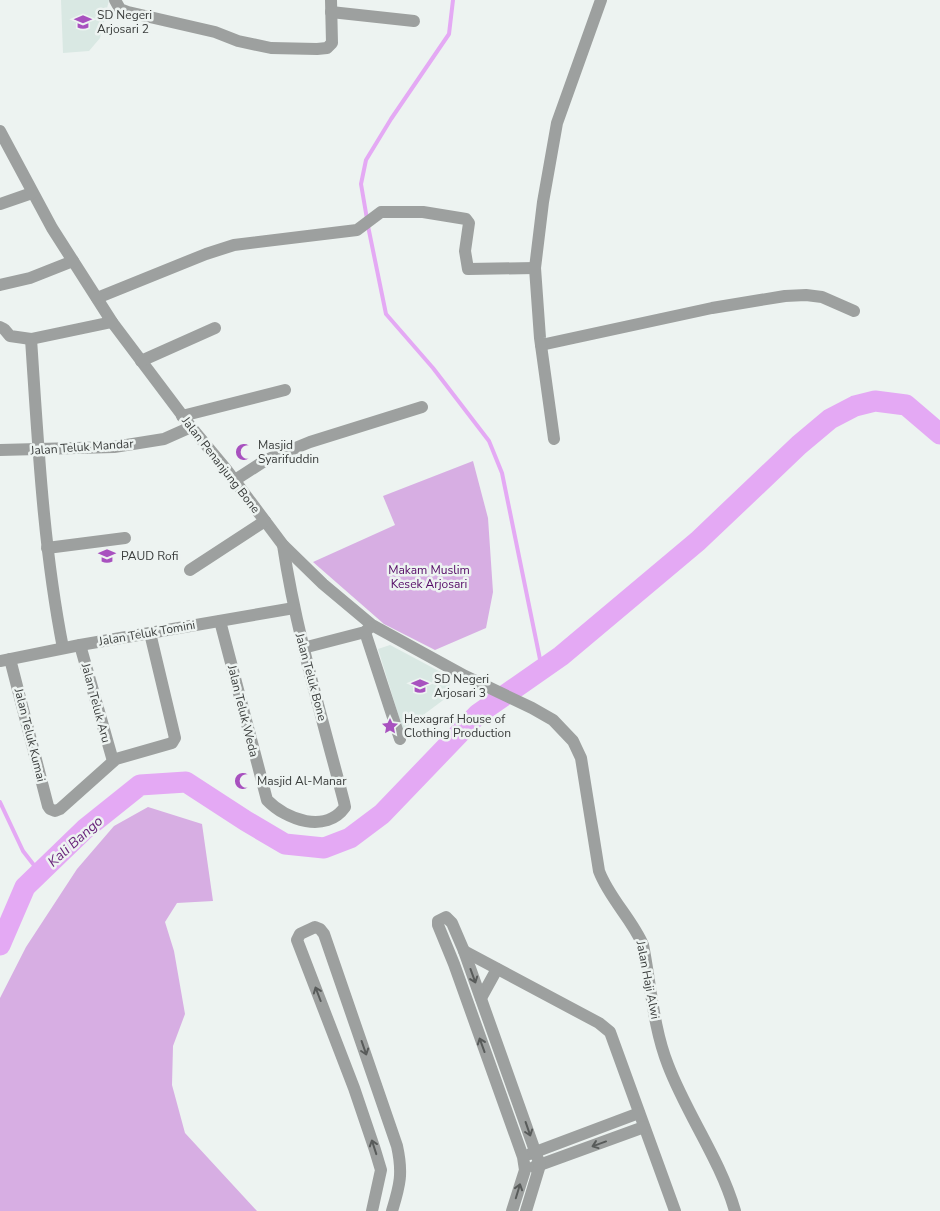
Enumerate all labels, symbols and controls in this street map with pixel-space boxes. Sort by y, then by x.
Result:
place label: SD Negeri Arjosari 2 [97,7,152,37]
school or university icon: SD Negeri Arjosari 2 [73,12,93,32]
street label: Jalan Penanjung Bone [178,413,264,517]
street label: Jalan Teluk Mandar [29,435,135,459]
place label: Masjid Syarifuddin [258,437,319,467]
mosque icon: Masjid Syarifuddin [234,442,254,462]
school or university icon: PAUD Rofi [97,546,117,566]
place label: PAUD Rofi [121,548,178,564]
park label: Makam Muslim Kesek Arjosari [388,562,470,592]
street label: Jalan Teluk Tomini [96,617,197,650]
street label: Jalan Teluk Bone [291,630,330,723]
street label: Jalan Teluk Aru [77,660,114,745]
street label: Jalan Teluk Weda [224,662,262,759]
place label: SD Negeri Arjosari 3 [434,671,489,701]
school or university icon: SD Negeri Arjosari 3 [410,676,430,696]
street label: Jalan Teluk Kumai [10,686,49,783]
place label: Hexagraf House of Clothing Production [404,711,511,741]
place icon: Hexagraf House of Clothing Production [380,716,400,736]
mosque icon: Masjid Al-Manar [233,771,253,791]
place label: Masjid Al-Manar [257,773,347,789]
water label: Kali Bango [44,811,107,871]
street label: Jalan Haji Alwi [632,939,663,1020]
one-way arrow [469,968,478,983]
one-way arrow [313,987,322,1002]
one-way arrow [477,1038,486,1053]
one-way arrow [360,1040,369,1055]
one-way arrow [524,1121,533,1136]
one-way arrow [369,1139,378,1155]
one-way arrow [591,1140,607,1149]
one-way arrow [514,1183,524,1199]

